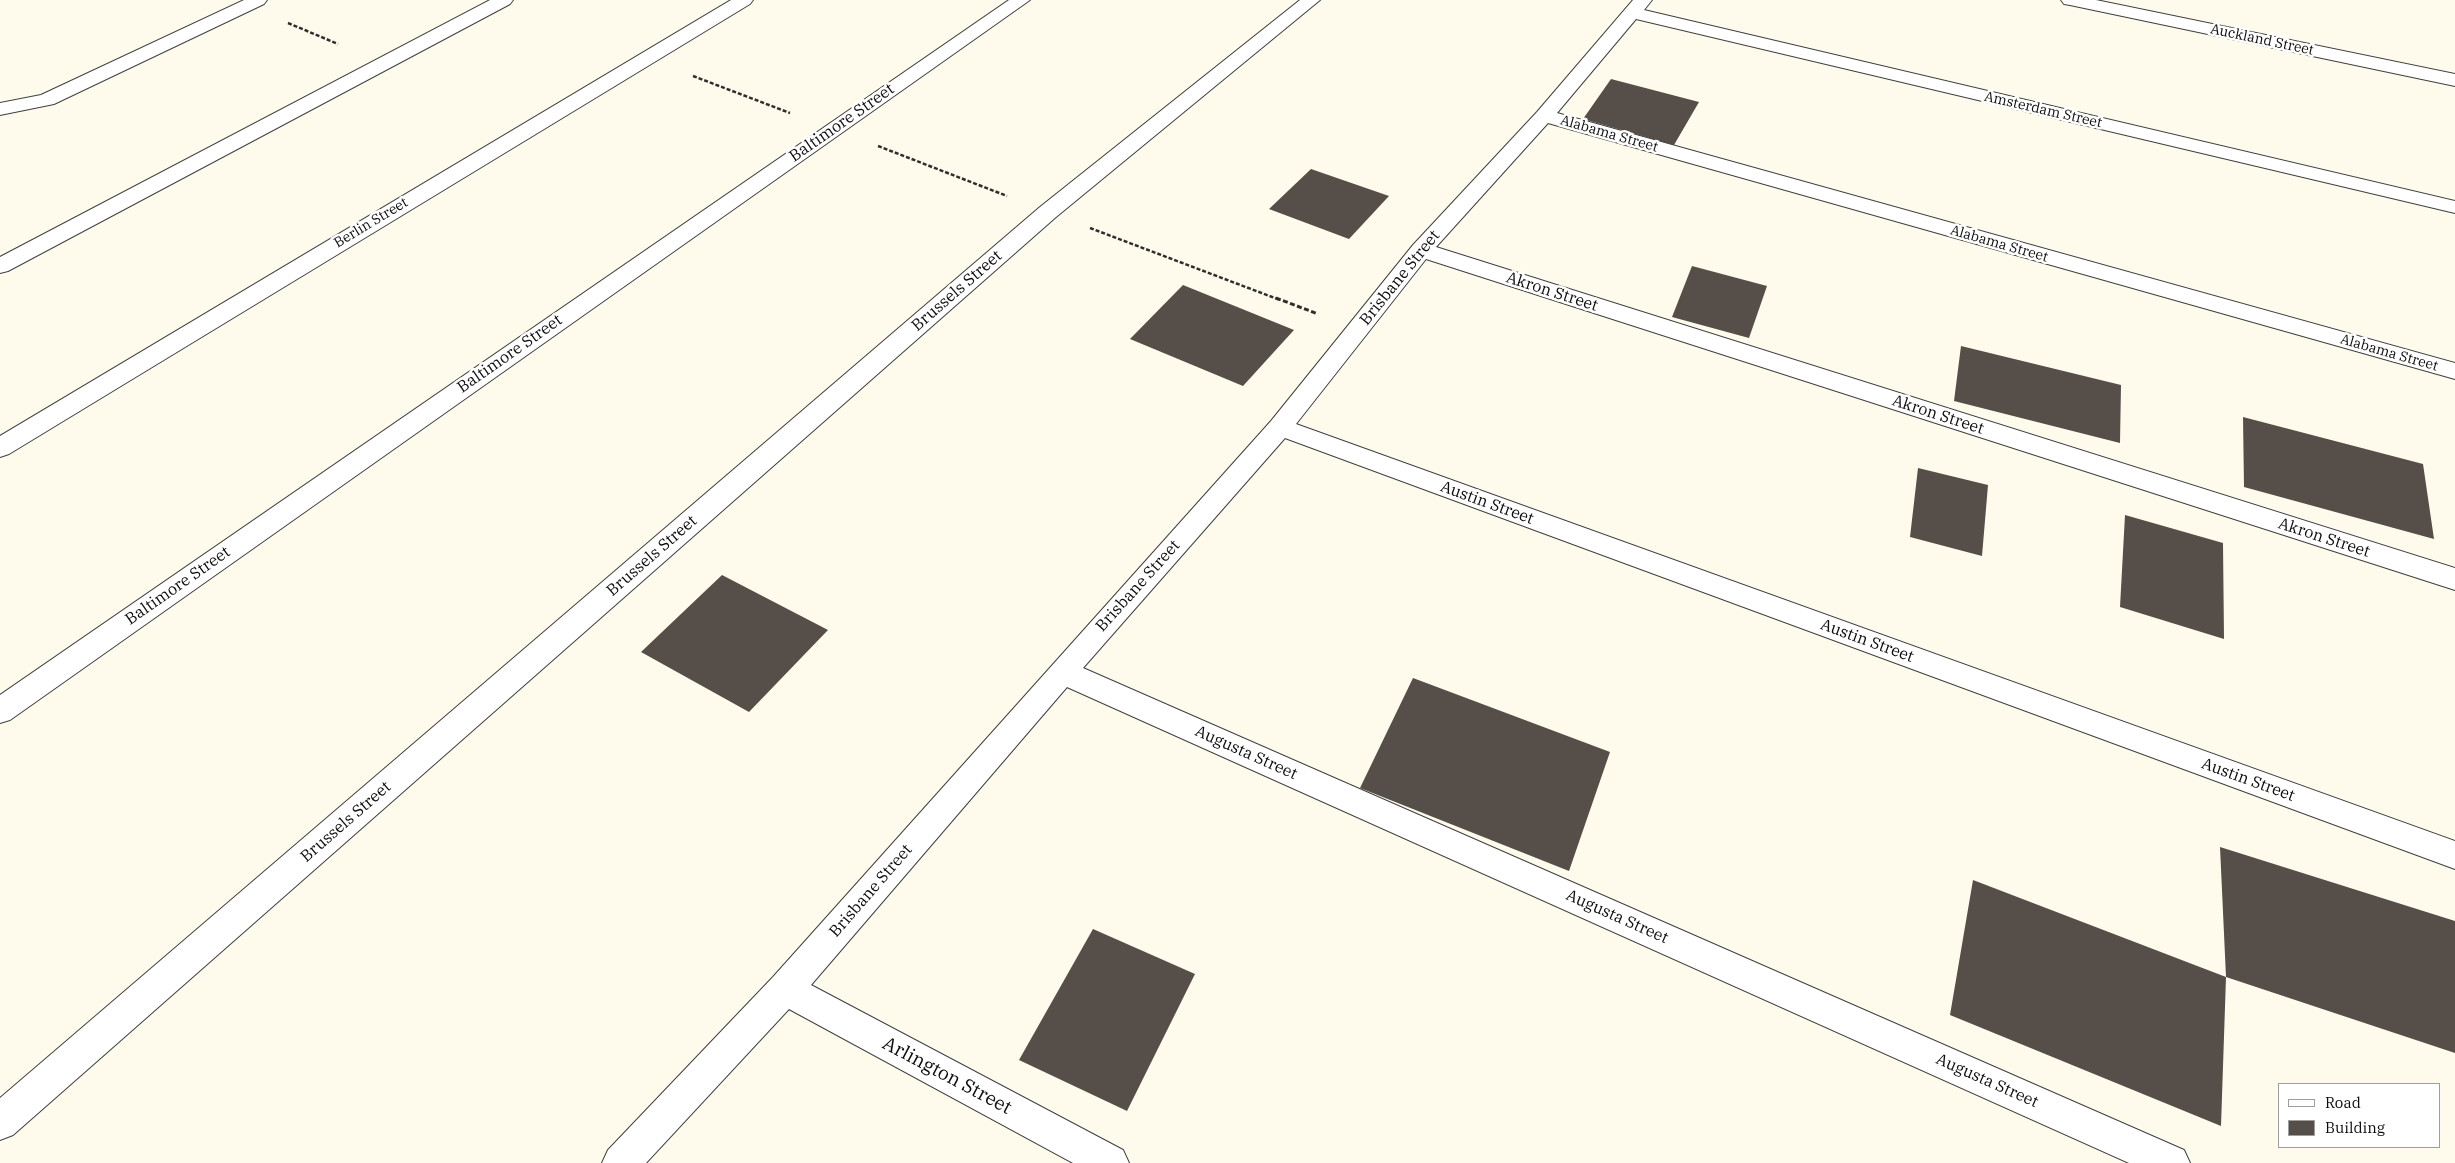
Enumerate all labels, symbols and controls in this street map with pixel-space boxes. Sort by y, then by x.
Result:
street label: Auckland Street [2209,21,2315,59]
street label: Baltimore Street [786,80,898,166]
street label: Amsterdam Street [1982,88,2104,132]
street label: Alabama Street [1558,112,1660,156]
street label: Berlin Street [331,194,411,252]
street label: Alabama Street [1948,222,2050,266]
street label: Brisbane Street [1356,227,1444,329]
street label: Brussels Street [908,247,1006,335]
street label: Akron Street [1504,268,1600,316]
street label: Baltimore Street [454,311,566,397]
street label: Alabama Street [2338,331,2440,375]
street label: Akron Street [1890,391,1986,439]
street label: Austin Street [1438,477,1536,529]
street label: Brussels Street [603,512,701,600]
street label: Akron Street [2276,514,2372,562]
street label: Brisbane Street [1092,536,1184,636]
street label: Baltimore Street [122,543,234,629]
street label: Austin Street [1818,615,1916,667]
street label: Augusta Street [1192,722,1300,784]
street label: Austin Street [2199,754,2297,806]
street label: Brussels Street [297,778,395,866]
street label: Brisbane Street [826,841,916,941]
street label: Augusta Street [1563,886,1671,948]
street label: Arlington Street [879,1032,1015,1120]
street label: Augusta Street [1933,1050,2041,1112]
legend [2278,1083,2440,1148]
text: Road [2325,1093,2361,1112]
text: Building [2325,1118,2385,1137]

